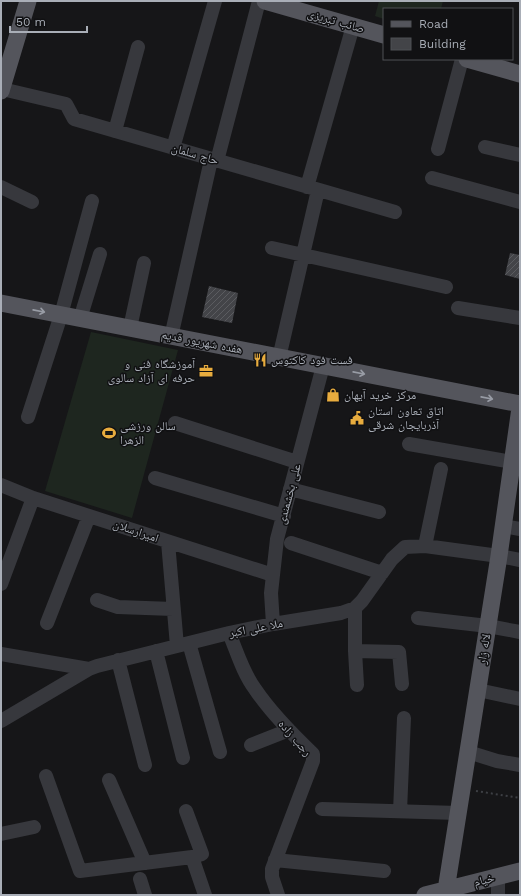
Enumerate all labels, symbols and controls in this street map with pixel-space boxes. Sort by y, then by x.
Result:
street label: صائب تبریزی [306,6,366,36]
scale bar [10,8,87,34]
legend [383,8,513,60]
text: 50 m [16,15,46,29]
text: Road [419,17,448,31]
text: Building [419,37,466,51]
street label: حاج سلمان [170,141,220,167]
one-way arrow [32,307,45,315]
street label: هفده شهریور قدیم [160,327,244,358]
restaurant icon: فست فود کاکتوس [252,352,268,368]
place label: فست فود کاکتوس [271,353,353,367]
place label: آموزشگاه فنی و حرفه ای آزاد سالوی [108,357,196,385]
office icon: آموزشگاه فنی و حرفه ای آزاد سالوی [198,363,214,379]
one-way arrow [352,370,365,378]
shop icon: مرکز خرید آیهان [325,387,341,403]
place label: مرکز خرید آیهان [344,388,416,402]
one-way arrow [480,394,493,402]
place label: اتاق تعاون استان آذربایجان شرقی [368,404,444,432]
public building icon: اتاق تعاون استان آذربایجان شرقی [349,410,365,426]
place label: سالن ورزشی الزهرا [120,419,176,447]
sports icon: سالن ورزشی الزهرا [101,425,117,441]
street label: علی بخشمندی [274,462,304,526]
street label: امیرارسلان [111,517,161,546]
street label: ملا علی اکبر [227,616,284,641]
street label: لاله زار [475,633,493,666]
street label: رجب زاده [275,717,315,760]
street label: خیام [472,870,496,890]

